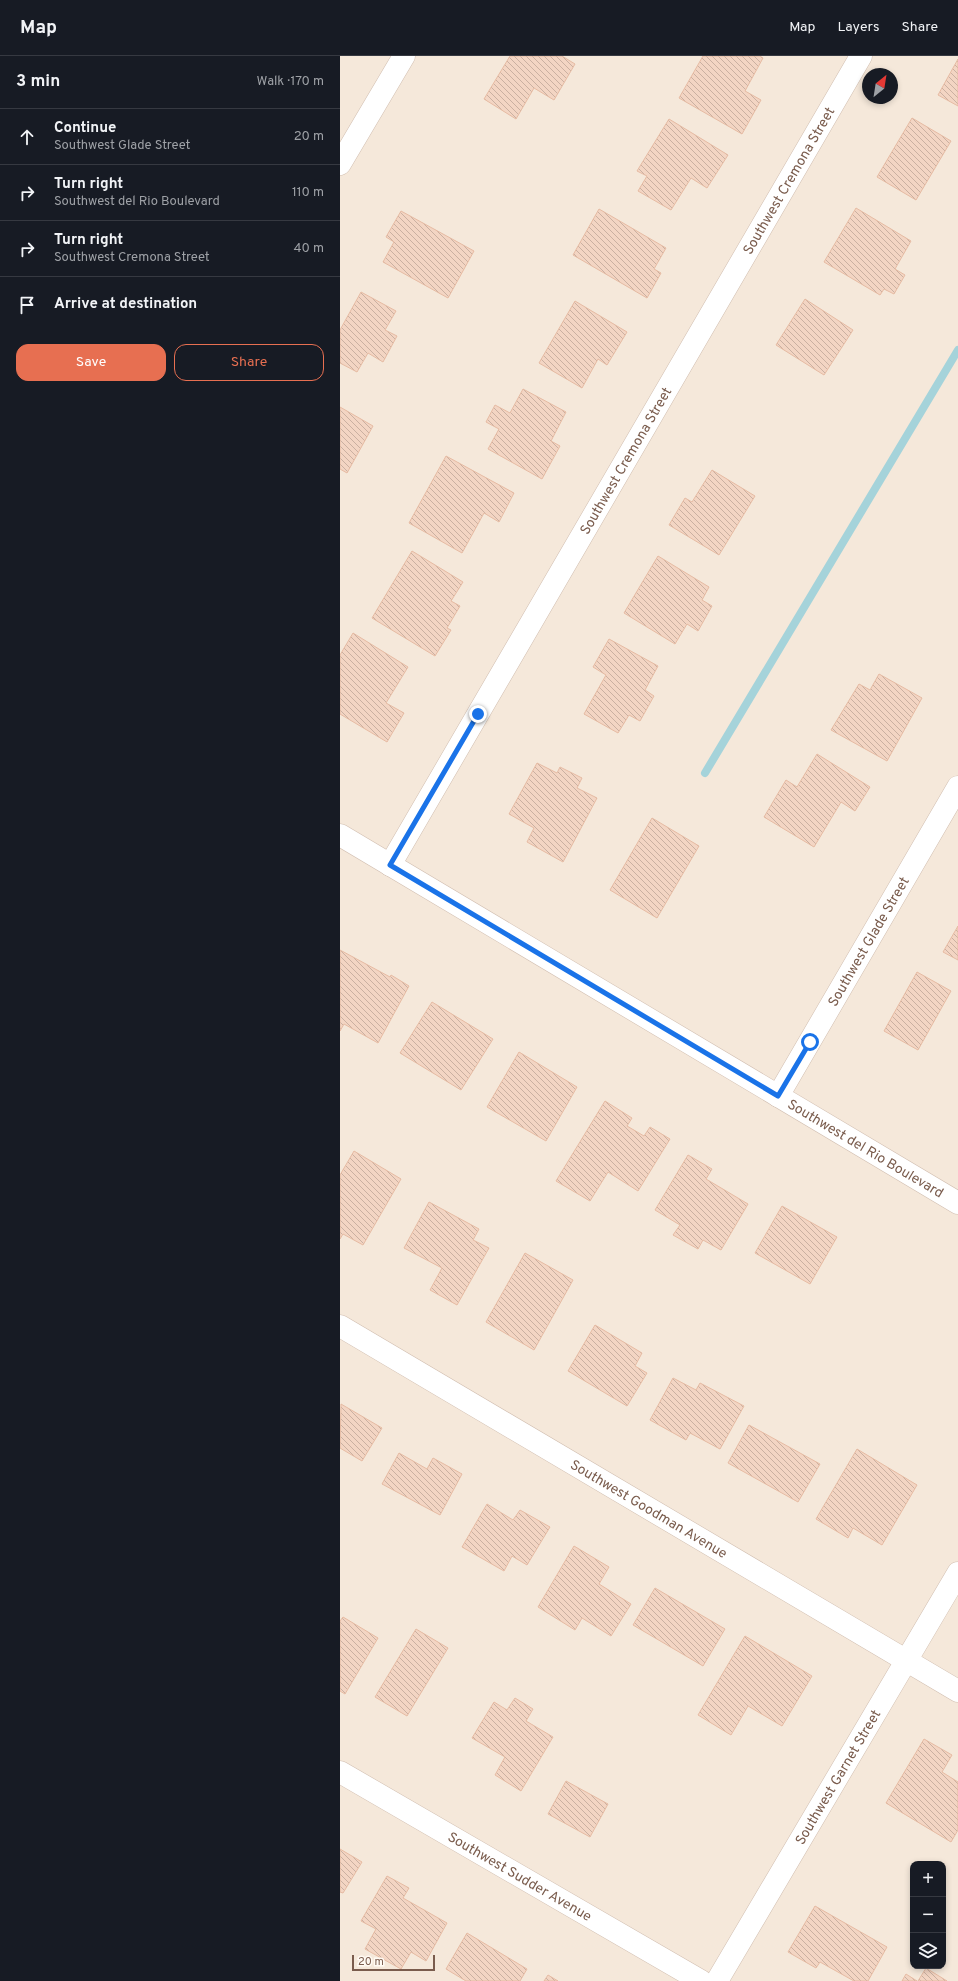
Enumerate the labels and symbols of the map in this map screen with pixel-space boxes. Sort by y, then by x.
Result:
north arrow [862,68,898,104]
street label: Southwest Cremona Street [740,105,839,258]
street label: Southwest Cremona Street [577,385,676,538]
route end [469,705,487,723]
street label: Southwest Glade Street [825,874,914,1010]
route start [801,1033,819,1051]
street label: Southwest del Rio Boulevard [784,1096,946,1202]
street label: Southwest Goodman Avenue [567,1457,730,1563]
street label: Southwest Garnet Street [792,1707,885,1848]
street label: Southwest Sudder Avenue [444,1829,594,1926]
scale bar [352,1953,435,1972]

